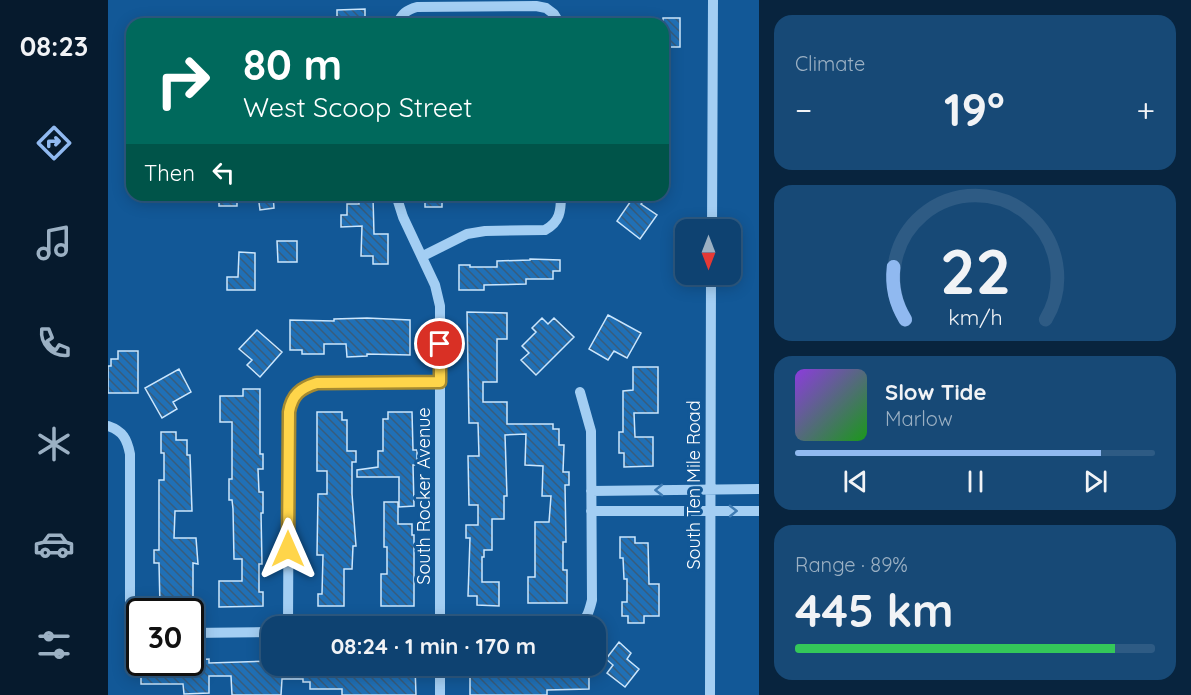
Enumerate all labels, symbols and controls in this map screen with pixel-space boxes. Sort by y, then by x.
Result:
text: 08:23 [20,29,88,63]
text: 80 m [243,38,342,91]
icon: right [144,42,222,120]
text: Climate [795,51,865,76]
text: 19° [944,81,1005,137]
text: − [795,89,812,130]
text: + [1136,89,1155,130]
text: West Scoop Street [243,90,472,124]
icon: directions [33,122,75,164]
icon: left [207,156,240,189]
text: Then [144,159,195,187]
north arrow [675,219,741,285]
map controls [675,219,741,285]
icon: music [33,222,75,264]
text: 22 [939,232,1011,310]
text: km/h [948,304,1002,330]
pin [414,318,465,369]
icon: phone [33,322,75,364]
icon: arrive [423,327,456,360]
text: Slow Tide [885,378,986,406]
street label: South Ten Mile Road [682,400,705,570]
text: Marlow [885,406,953,431]
street label: South Rocker Avenue [412,407,435,585]
icon: climate [33,423,75,465]
icon: previous [839,465,872,498]
icon: pause [959,465,992,498]
icon: next [1079,465,1112,498]
one-way arrow [654,484,663,496]
one-way arrow [729,505,738,517]
position arrow [256,517,320,581]
icon: car [33,523,75,565]
text: Range · 89% [795,552,908,577]
text: 445 km [795,582,954,638]
speed limit sign: 30 [126,598,204,676]
icon: filters [33,624,75,666]
text: 08:24 · 1 min · 170 m [331,632,536,660]

